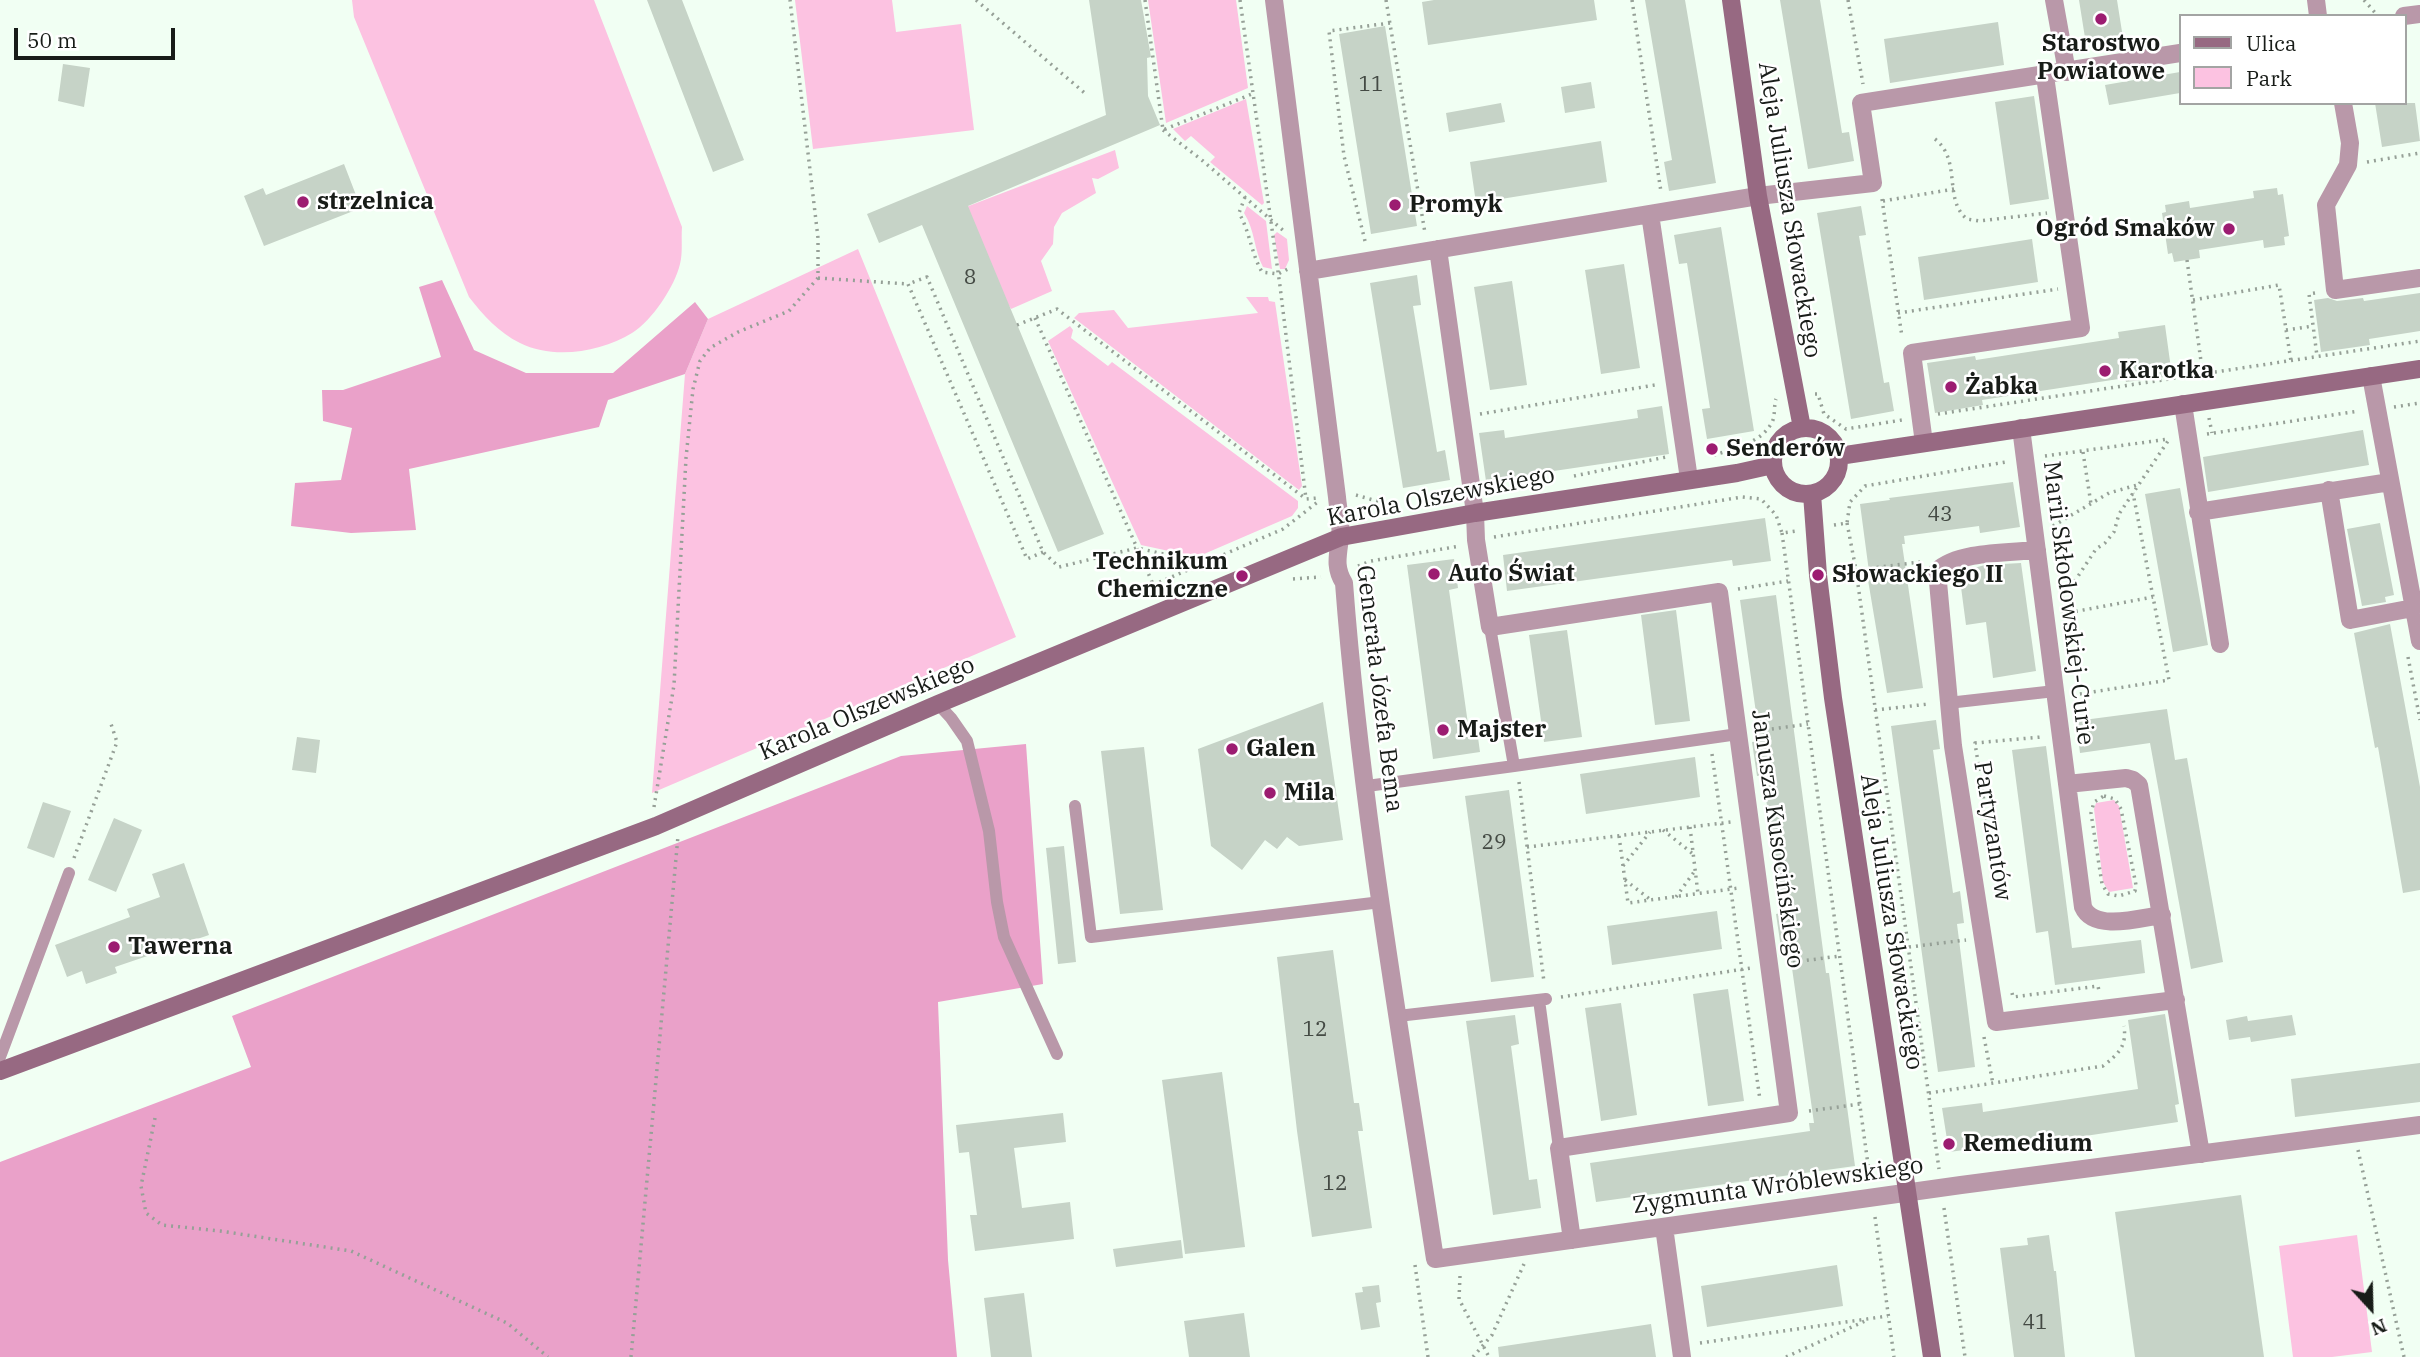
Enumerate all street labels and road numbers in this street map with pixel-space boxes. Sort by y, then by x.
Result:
street label: Aleja Juliusza Słowackiego [1751,60,1827,360]
street label: Marii Skłodowskiej-Curie [2036,459,2100,747]
street label: Karola Olszewskiego [1325,461,1557,533]
street label: Generała Józefa Bema [1350,564,1408,814]
street label: Karola Olszewskiego [755,651,979,767]
street label: Janusza Kusocińskiego [1745,708,1809,970]
street label: Partyzantów [1967,759,2017,903]
street label: Aleja Juliusza Słowackiego [1853,772,1929,1072]
street label: Zygmunta Wróblewskiego [1631,1151,1925,1221]

